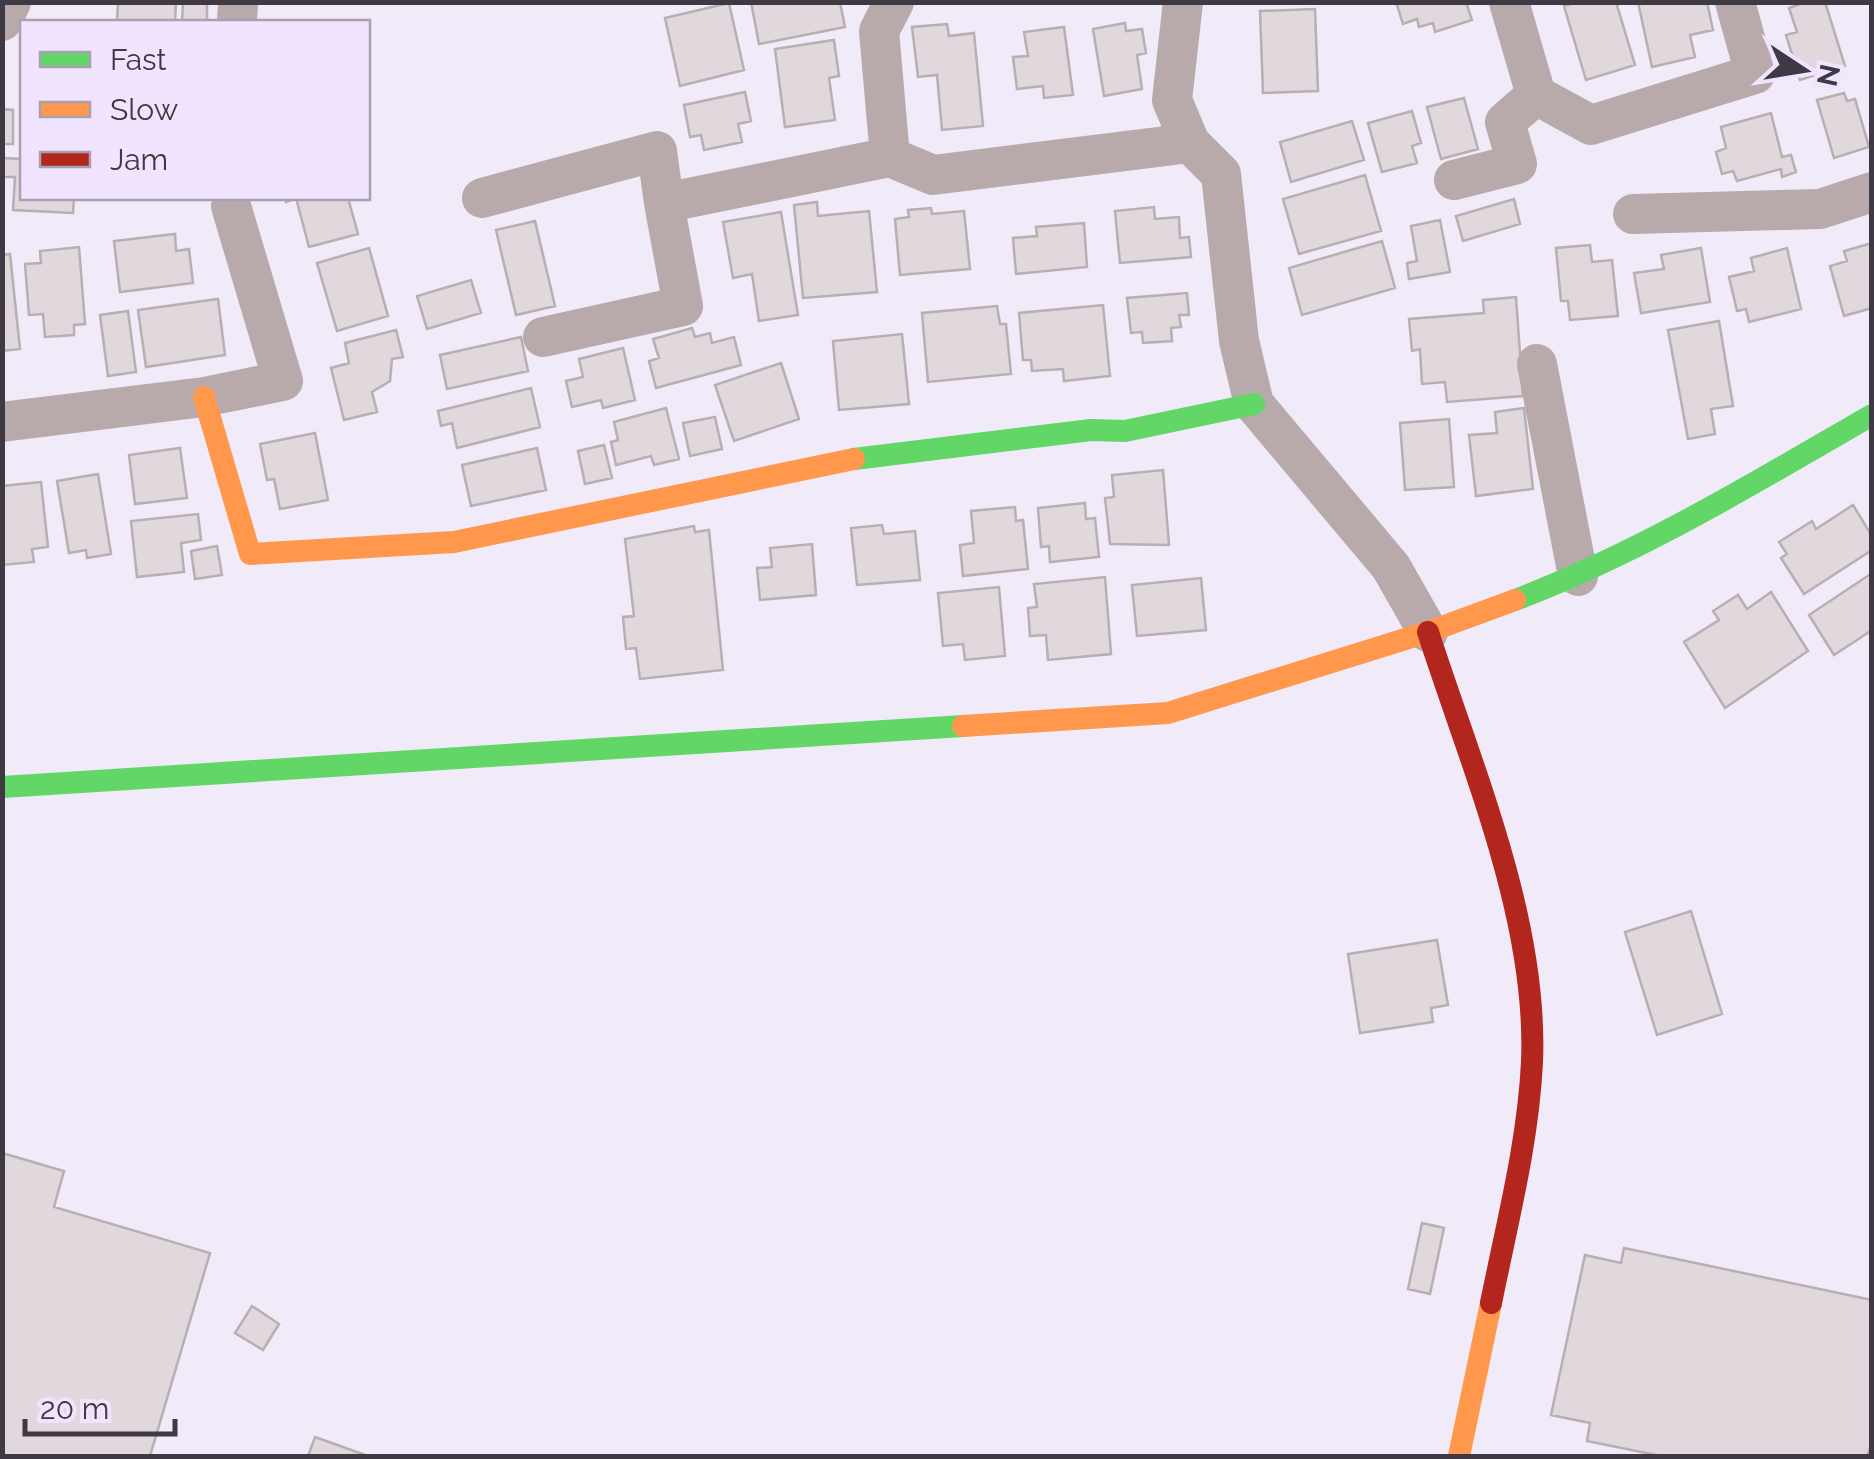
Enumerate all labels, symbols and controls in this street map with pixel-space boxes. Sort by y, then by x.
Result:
legend [20,20,370,200]
north arrow [1754,20,1854,120]
text: Fast [110,42,167,77]
text: N [1810,61,1846,89]
text: Slow [110,92,178,127]
text: Jam [110,142,168,177]
scale bar [25,1374,175,1436]
text: 20 m [40,1391,109,1426]

